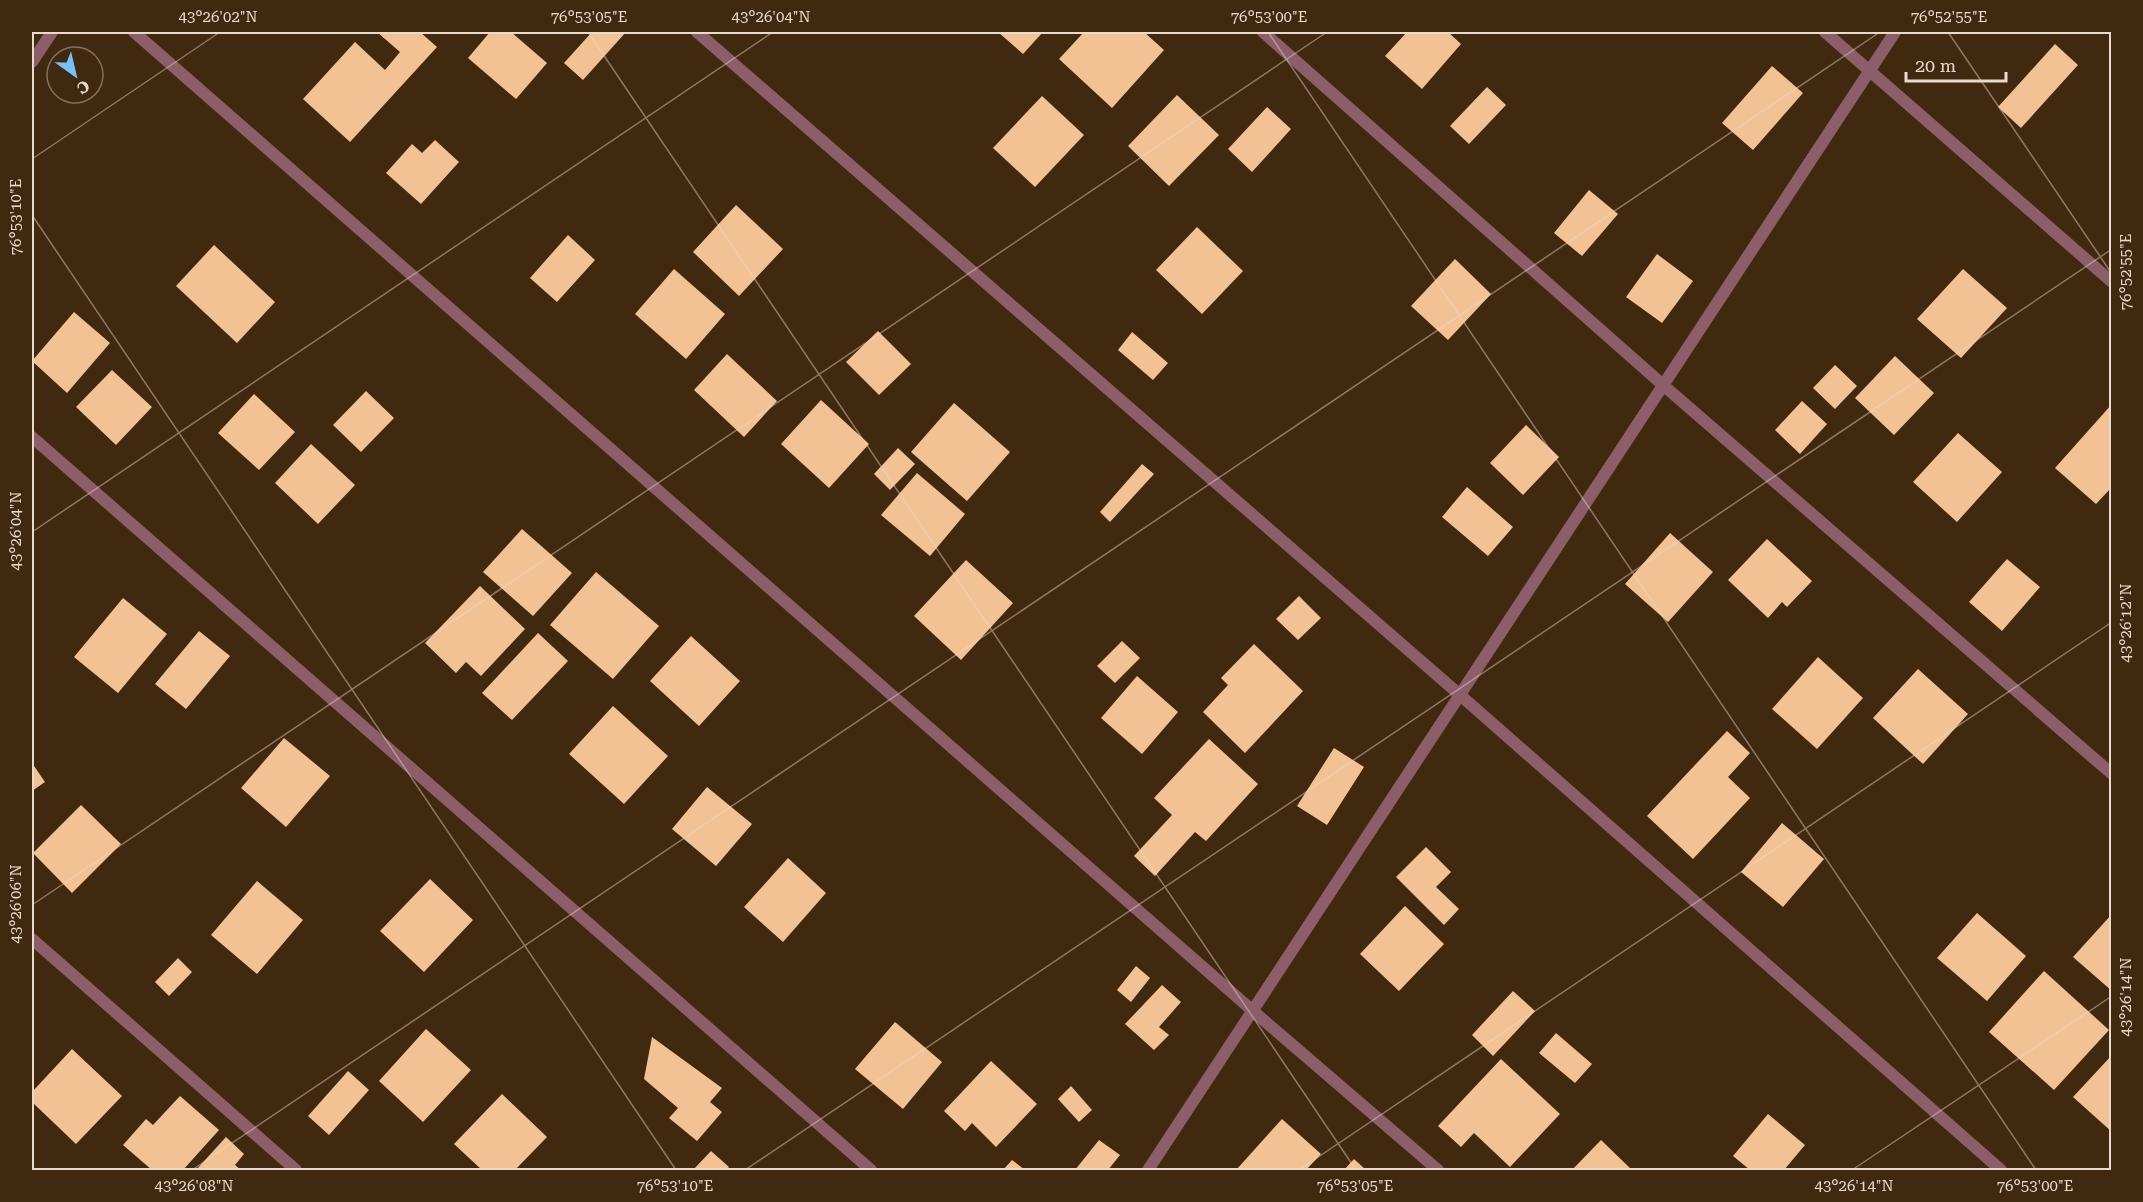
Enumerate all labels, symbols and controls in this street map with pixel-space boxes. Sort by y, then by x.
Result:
text: 43°26'02"N [178,8,258,26]
text: 76°53'05"E [551,8,627,26]
text: 43°26'04"N [731,8,811,26]
text: 76°53'00"E [1231,8,1307,26]
text: 76°52'55"E [1911,8,1987,26]
north arrow [45,45,105,105]
scale bar [1906,45,2006,83]
text: 20 m [1915,55,1956,76]
text: С [73,76,93,98]
text: 76°53'10"E [7,179,25,255]
text: 76°52'55"E [2117,234,2135,310]
text: 43°26'04"N [7,491,25,571]
text: 43°26'12"N [2117,583,2135,663]
text: 43°26'06"N [7,864,25,944]
text: 43°26'14"N [2117,957,2135,1037]
text: 43°26'08"N [154,1177,234,1195]
text: 76°53'10"E [637,1177,713,1195]
text: 76°53'05"E [1317,1177,1393,1195]
text: 43°26'14"N [1814,1177,1894,1195]
text: 76°53'00"E [1997,1177,2073,1195]

